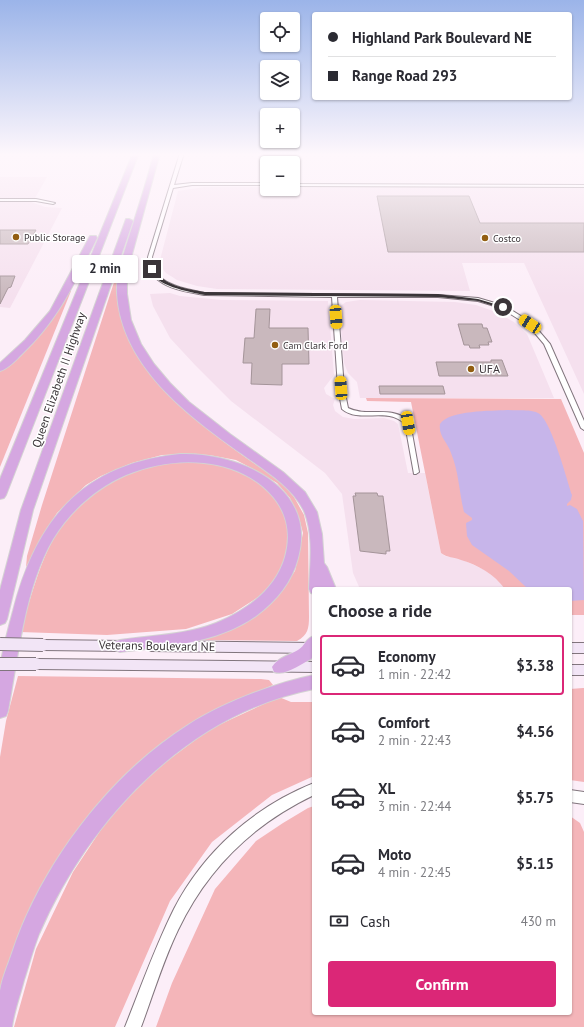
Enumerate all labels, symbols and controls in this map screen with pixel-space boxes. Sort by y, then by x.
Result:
map controls [260,12,300,196]
button: locate [260,12,300,52]
text: Highland Park Boulevard NE [352,28,532,47]
button: layers [260,60,300,100]
text: Range Road 293 [352,66,457,85]
button: + [260,108,300,148]
button: − [260,156,300,196]
place label: Public Storage [24,231,85,244]
marker: Public Storage [11,232,21,242]
place label: Costco [493,232,521,245]
marker: Costco [480,233,490,243]
callout: 2 min [72,255,138,283]
text: 2 min [89,260,121,277]
route end [143,260,161,278]
route start [494,298,512,316]
car [329,305,343,329]
street label: Queen Elizabeth II Highway [28,310,89,450]
car [517,312,543,336]
place label: Cam Clark Ford [283,339,348,352]
marker: Cam Clark Ford [270,340,280,350]
place label: UFA [479,361,500,376]
marker: UFA [466,364,476,374]
car [334,376,348,400]
car [400,410,416,436]
text: Choose a ride [328,599,432,622]
street label: Veterans Boulevard NE [98,637,215,654]
icon: car [330,647,366,683]
text: Economy [378,647,436,666]
text: $3.38 [516,656,554,675]
text: 1 min · 22:42 [378,666,451,683]
icon: car [330,713,366,749]
text: Comfort [378,713,430,732]
text: $4.56 [516,722,554,741]
text: 2 min · 22:43 [378,732,451,749]
icon: car [330,779,366,815]
text: XL [378,779,395,798]
text: $5.75 [516,788,554,807]
text: 3 min · 22:44 [378,798,451,815]
icon: car [330,845,366,881]
text: Moto [378,845,411,864]
text: $5.15 [516,854,554,873]
text: 4 min · 22:45 [378,864,451,881]
icon: cash [328,910,350,932]
text: Cash [360,912,390,931]
text: 430 m [521,913,556,930]
button: Confirm [328,961,556,1007]

